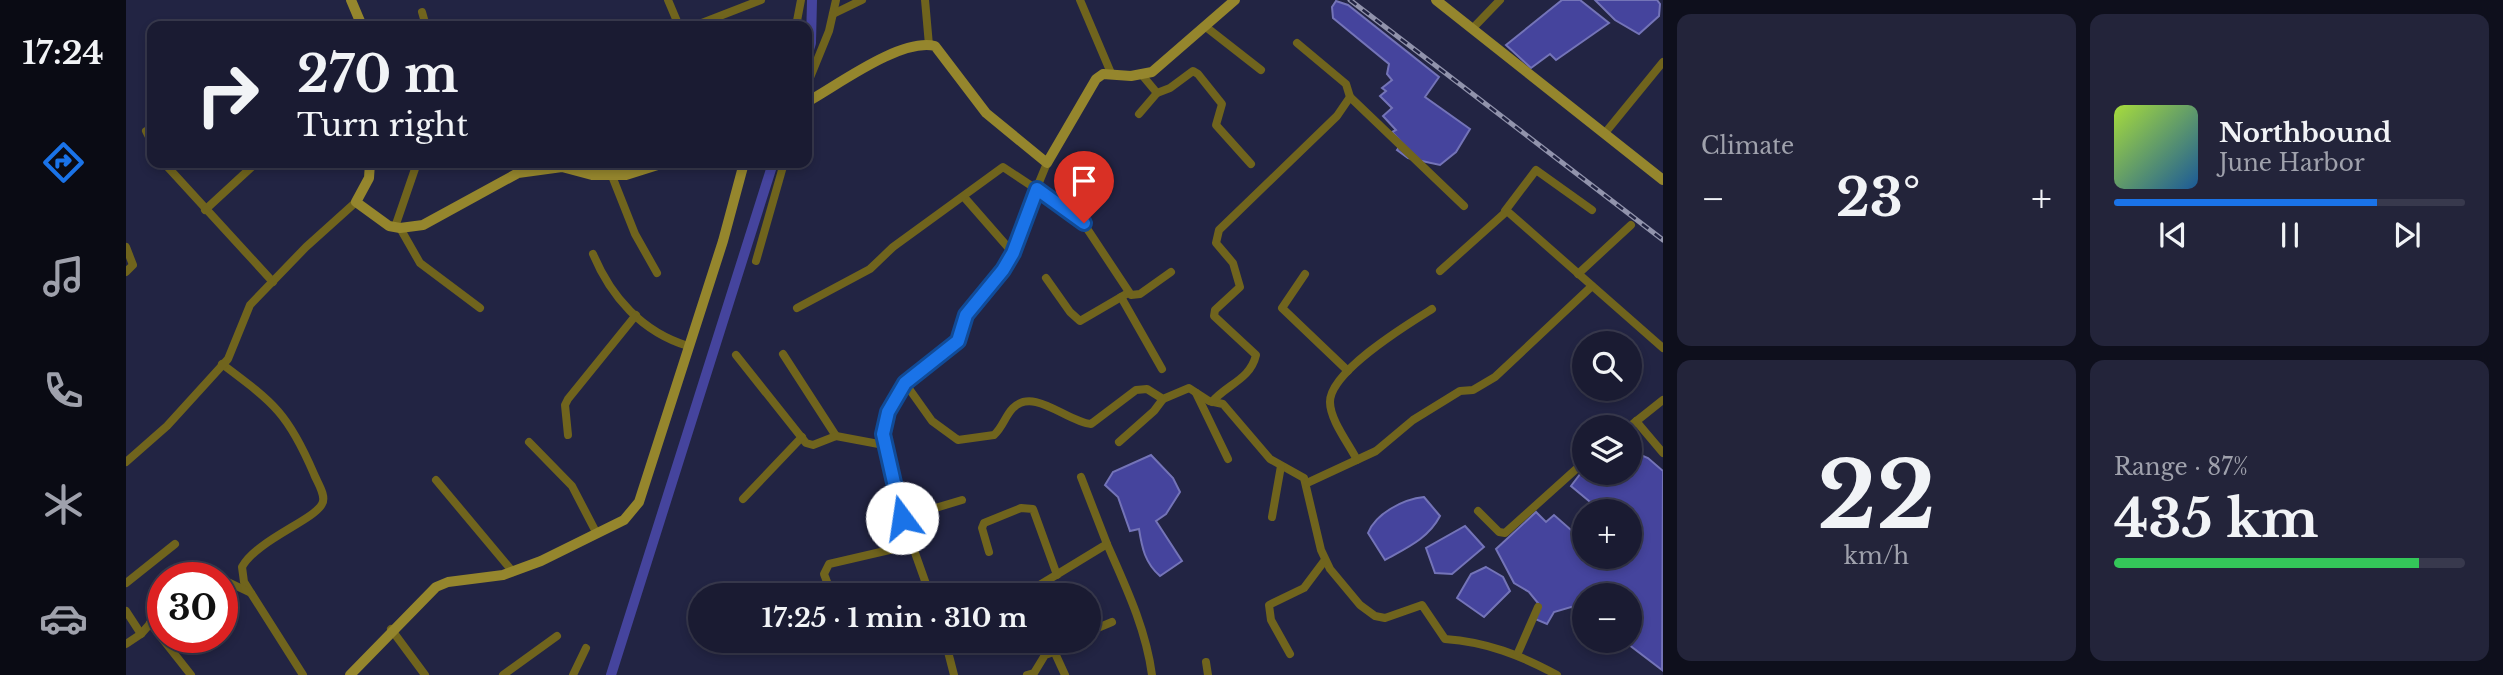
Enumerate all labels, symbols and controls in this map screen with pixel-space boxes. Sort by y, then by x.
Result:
text: 17:24 [22,33,104,73]
text: 270 m [297,44,458,105]
icon: right [182,49,273,140]
text: Turn right [297,105,468,145]
text: Northbound [2219,117,2391,149]
text: Climate [1701,132,1794,160]
icon: directions [39,138,88,187]
text: June Harbor [2219,149,2365,177]
pin [1054,151,1114,223]
icon: arrive [1065,162,1103,200]
text: 23° [1836,166,1920,230]
text: − [1701,175,1725,222]
text: + [2031,175,2052,222]
icon: previous [2154,216,2192,254]
icon: pause [2271,216,2309,254]
icon: next [2388,216,2426,254]
icon: music [39,252,88,301]
map controls [1572,331,1642,653]
button: search [1572,331,1642,401]
icon: phone [39,366,88,415]
button: layers [1572,415,1642,485]
text: 22 [1817,440,1936,553]
text: Range · 87% [2114,453,2248,481]
icon: climate [39,480,88,529]
position arrow [865,481,939,555]
text: 435 km [2114,487,2318,551]
button: + [1572,499,1642,569]
text: km/h [1844,542,1909,570]
speed limit sign: 30 [147,562,238,653]
button: − [1572,583,1642,653]
icon: car [39,594,88,643]
text: 17:25 · 1 min · 310 m [762,602,1027,634]

